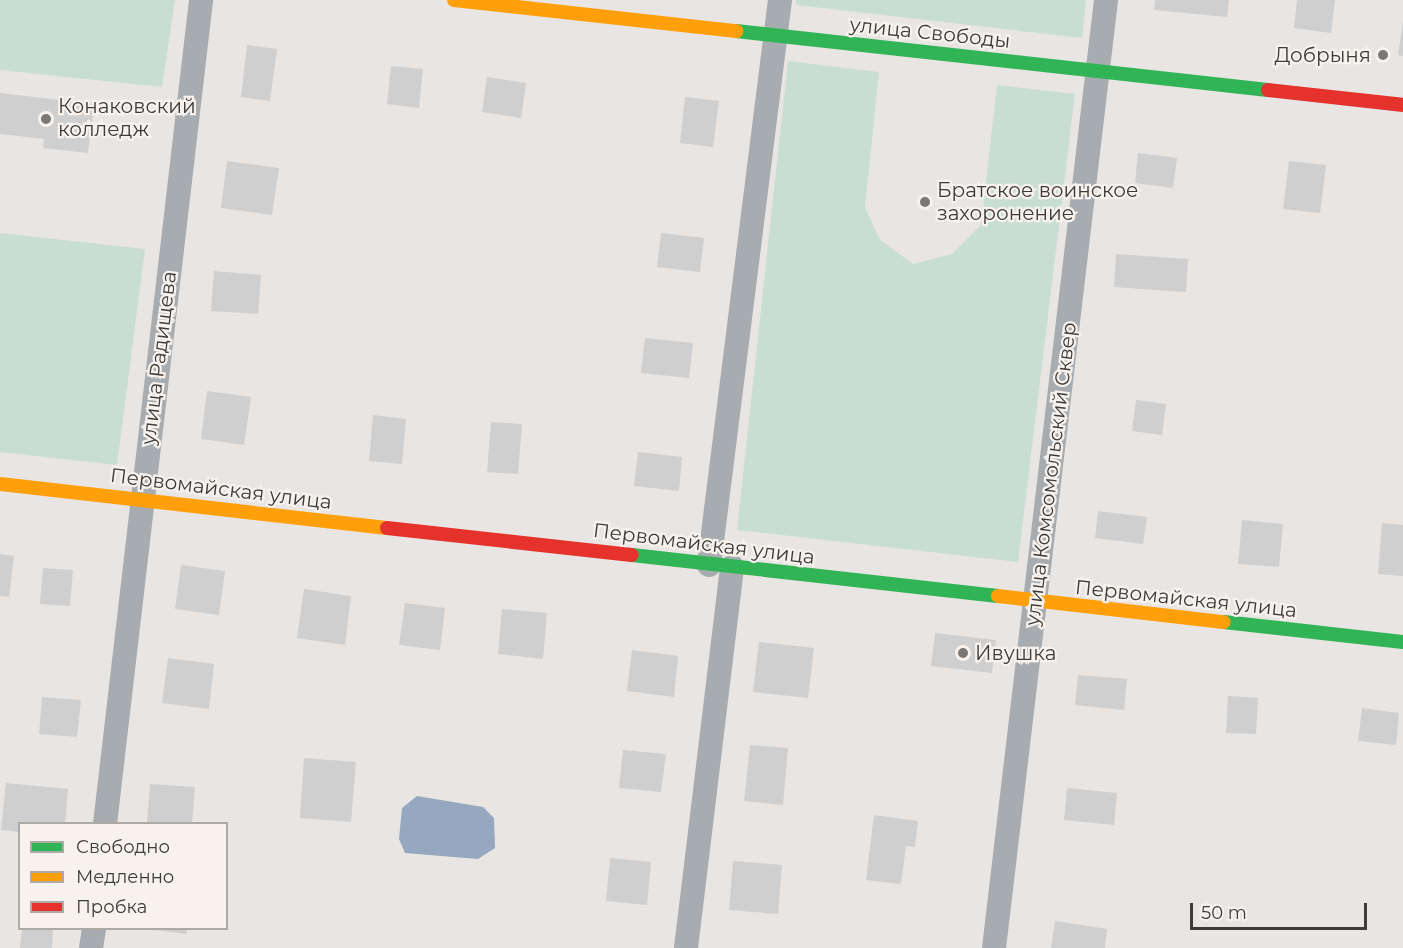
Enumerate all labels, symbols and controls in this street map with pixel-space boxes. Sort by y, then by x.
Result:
street label: улица Свободы [848,13,1012,53]
place label: Добрыня [1274,43,1371,67]
marker: Добрыня [1376,48,1390,62]
place label: Конаковский колледж [58,95,196,142]
marker: Конаковский колледж [39,112,53,126]
place label: Братское воинское захоронение [937,178,1138,225]
marker: Братское воинское захоронение [918,195,932,209]
street label: улица Радищева [136,270,182,446]
street label: улица Комсомольский Сквер [1020,321,1082,627]
street label: Первомайская улица [109,464,333,514]
street label: Первомайская улица [592,519,816,569]
street label: Первомайская улица [1074,575,1298,623]
place label: Ивушка [975,641,1056,665]
marker: Ивушка [956,646,970,660]
legend [18,822,228,930]
text: Свободно [76,836,170,858]
text: Медленно [76,866,174,888]
scale bar [1193,891,1370,929]
text: Пробка [76,896,147,918]
text: 50 m [1201,902,1247,924]

